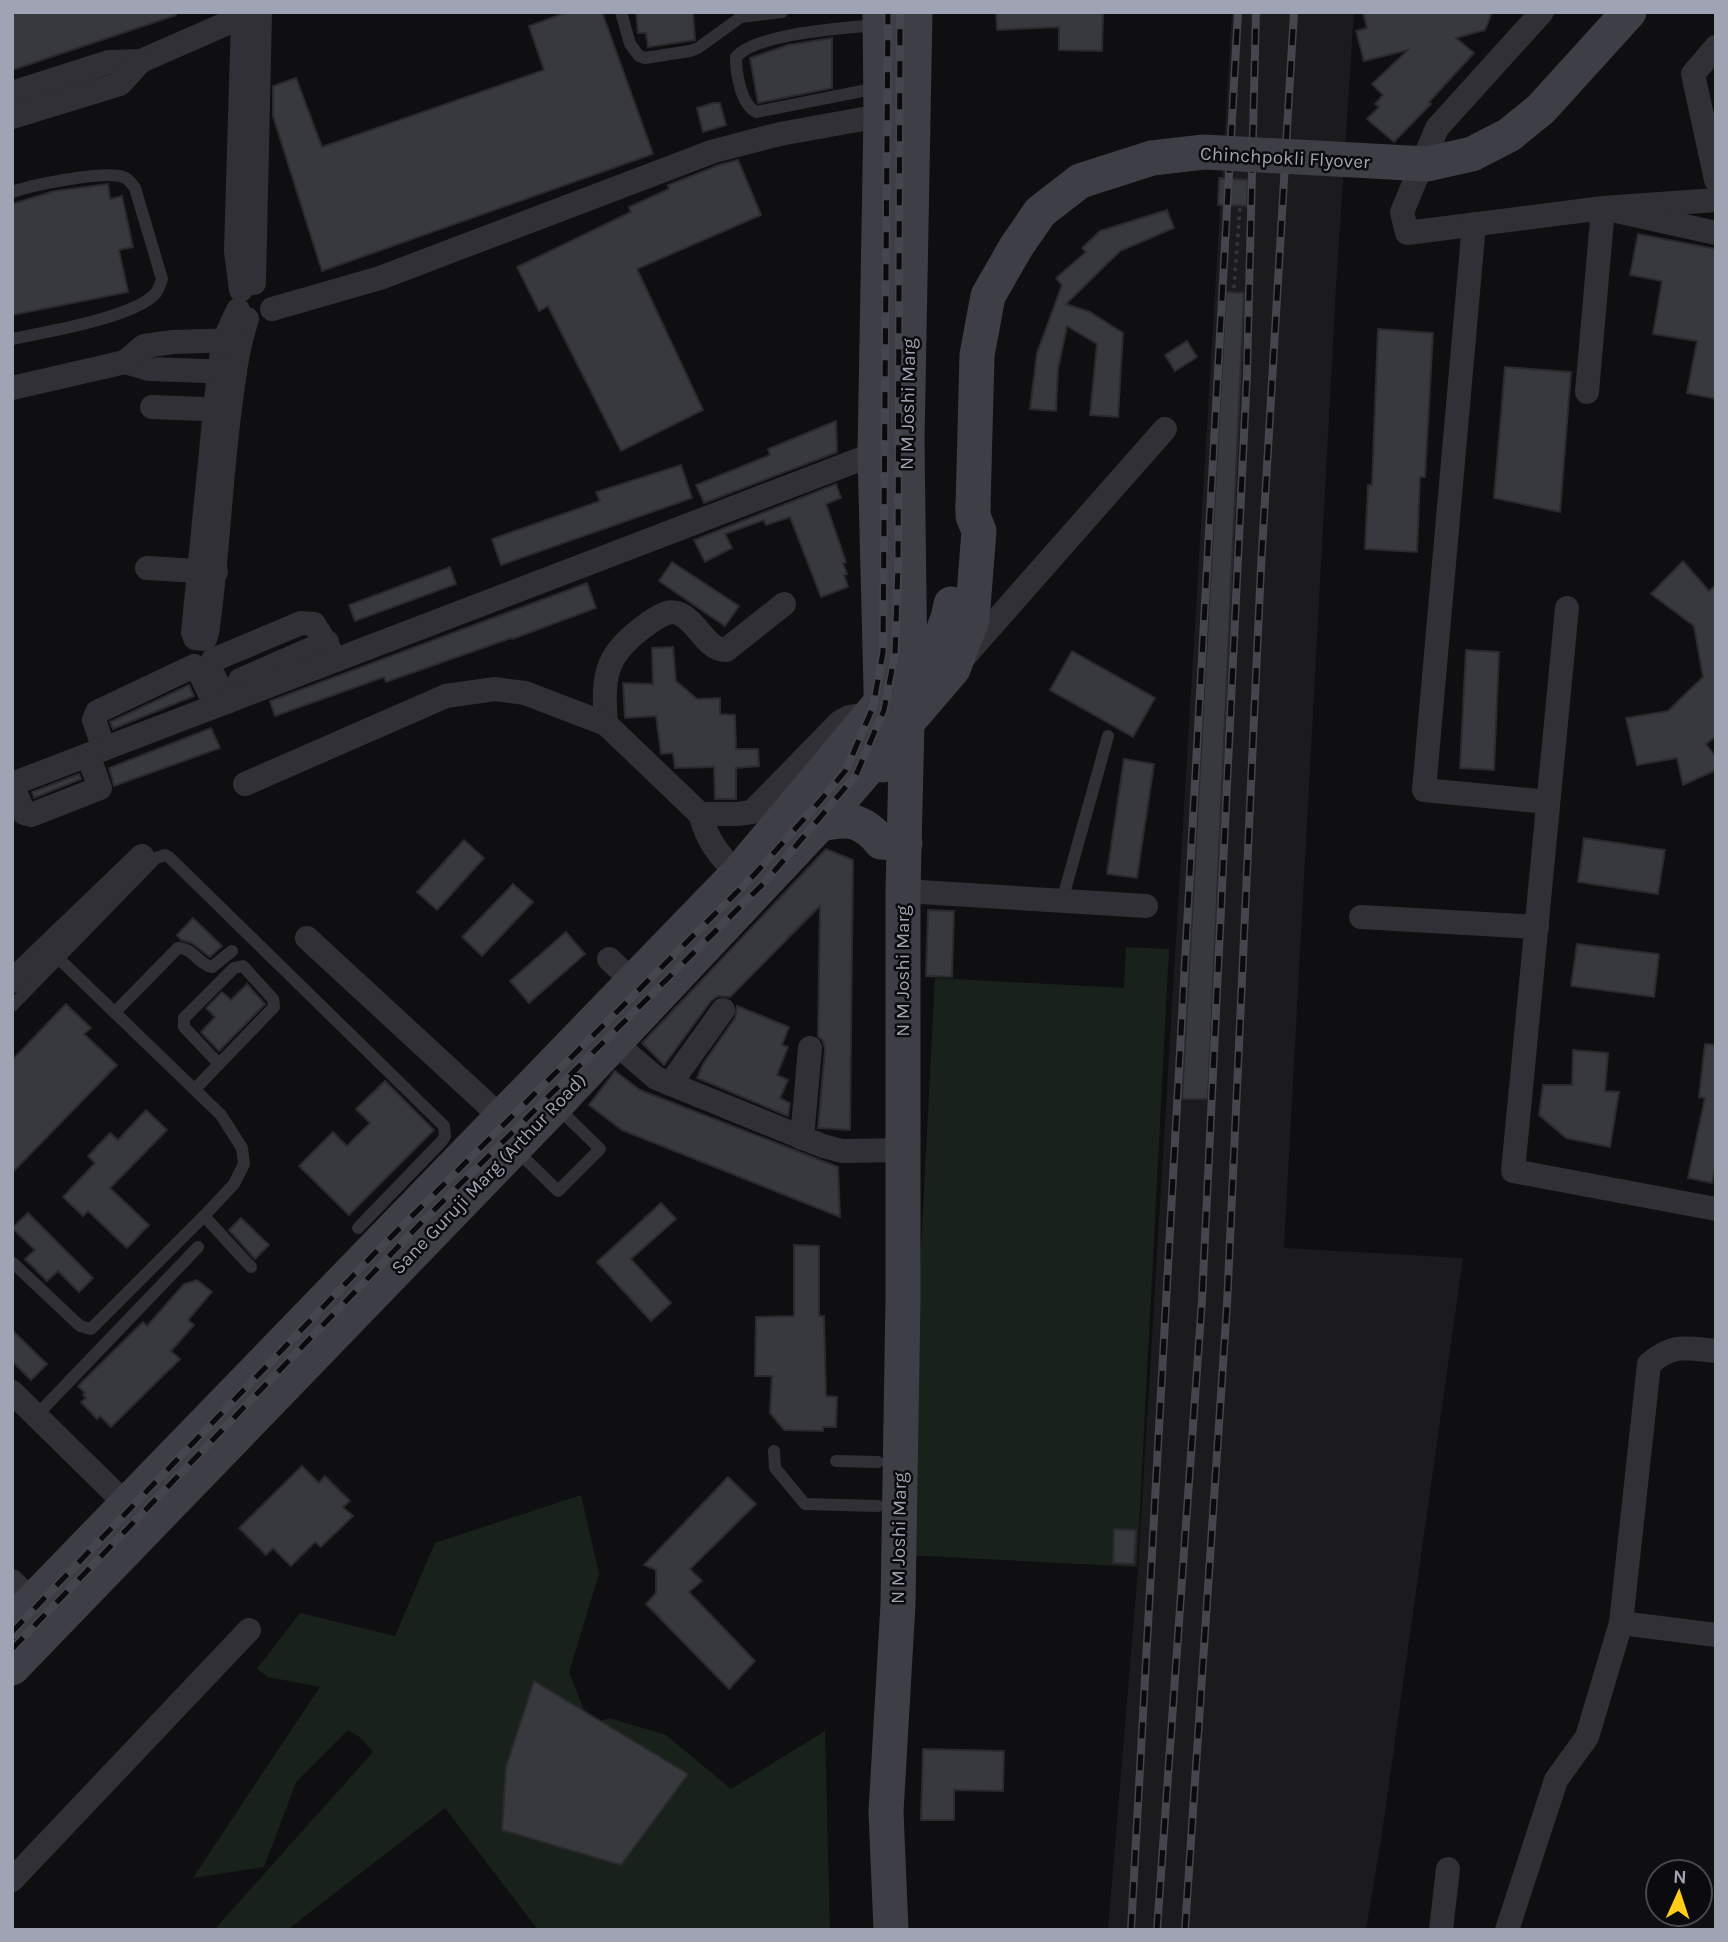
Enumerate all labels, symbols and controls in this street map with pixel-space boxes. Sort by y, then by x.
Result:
street label: Chinchpokli Flyover [1200,143,1371,173]
street label: N M Joshi Marg [896,338,920,470]
street label: N M Joshi Marg [892,905,914,1037]
street label: Sane Guruji Marg (Arthur Road) [387,1069,591,1279]
street label: N M Joshi Marg [887,1472,911,1604]
north arrow [1644,1858,1714,1928]
text: N [1672,1866,1687,1888]

